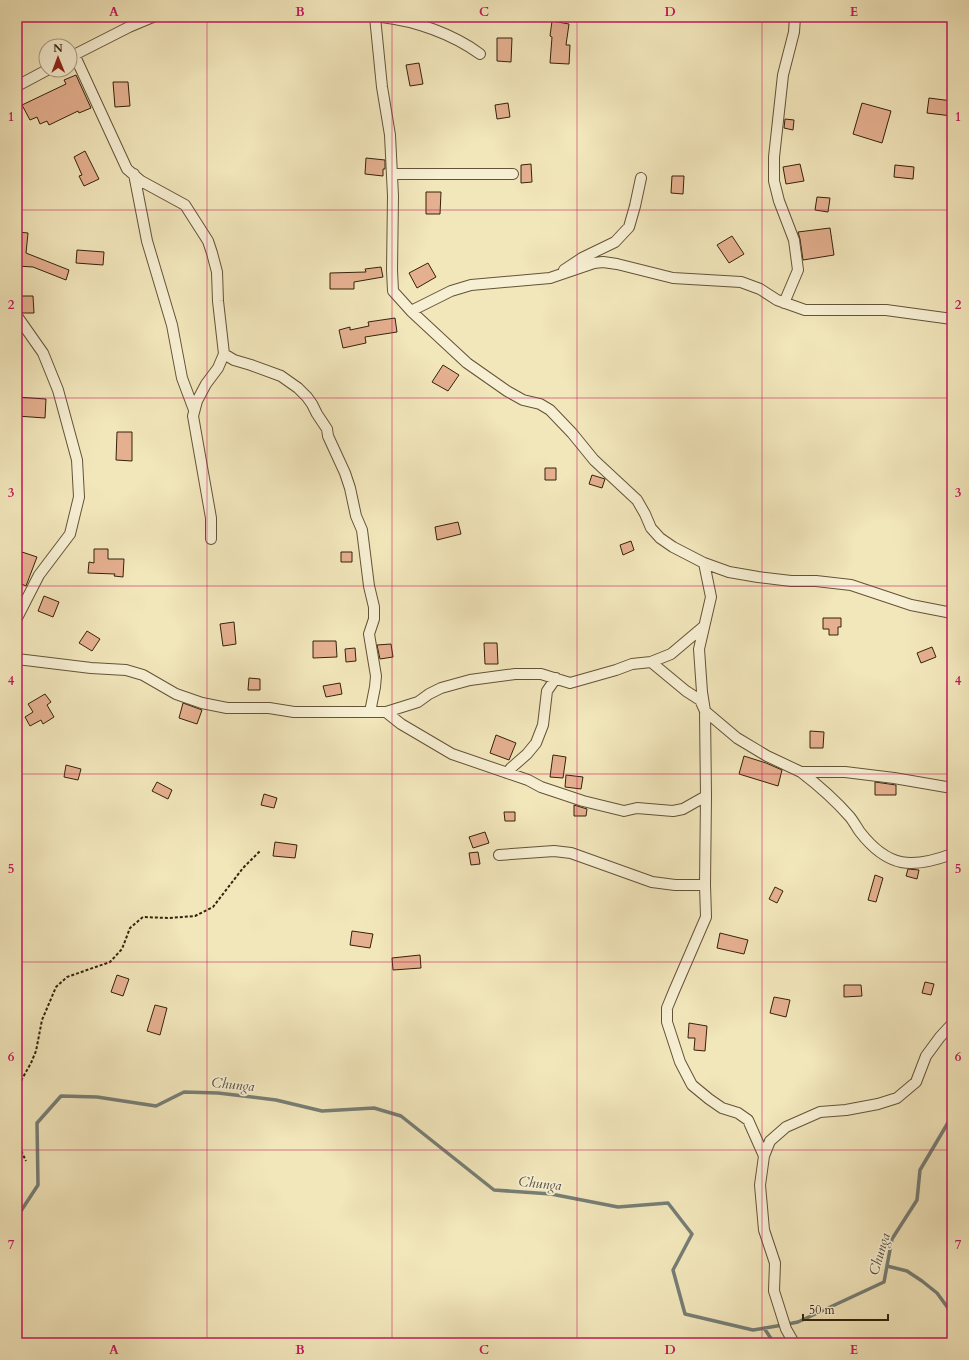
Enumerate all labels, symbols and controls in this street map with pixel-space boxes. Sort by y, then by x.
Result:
text: A [109,3,119,21]
text: B [295,3,305,21]
text: C [479,3,489,21]
text: D [664,3,676,21]
text: E [850,3,858,21]
north arrow [38,38,78,78]
text: N [53,41,63,56]
text: 1 [8,108,14,126]
text: 1 [955,108,961,126]
text: 2 [8,296,15,314]
text: 2 [955,296,962,314]
text: 3 [8,484,15,502]
text: 3 [955,484,962,502]
text: 4 [8,672,15,690]
text: 4 [955,672,962,690]
text: 5 [8,860,14,878]
text: 5 [955,860,961,878]
text: 6 [8,1048,15,1066]
text: 6 [955,1048,962,1066]
water label: Chunga [210,1073,255,1096]
water label: Chunga [517,1172,562,1195]
water label: Chunga [864,1231,895,1278]
text: 7 [8,1236,15,1254]
text: 7 [955,1236,962,1254]
scale bar [803,1296,888,1322]
text: 50 m [809,1302,836,1318]
text: A [109,1341,119,1359]
text: B [295,1341,305,1359]
text: C [479,1341,489,1359]
text: D [664,1341,676,1359]
text: E [850,1341,858,1359]

